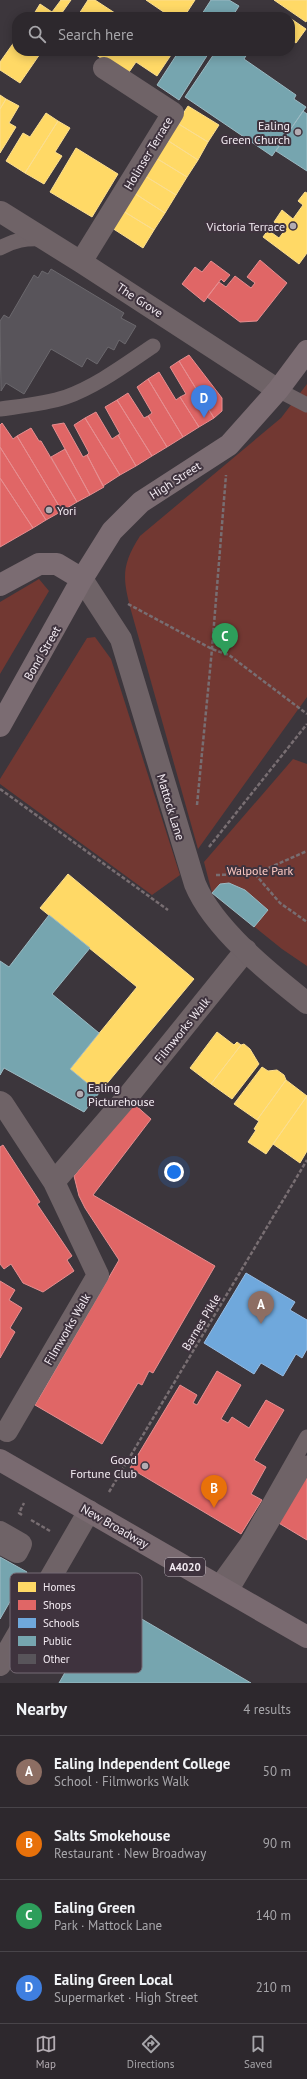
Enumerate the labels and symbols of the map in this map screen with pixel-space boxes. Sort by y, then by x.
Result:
street label: Holinser Terrace [120,114,176,192]
place label: Ealing Green Church [221,118,290,147]
marker: Ealing Green Church [293,127,303,137]
place label: Victoria Terrace [206,219,285,234]
marker: Victoria Terrace [288,221,298,231]
street label: The Grove [114,280,166,320]
pin: D [191,385,217,418]
street label: High Street [147,458,203,502]
place label: Yori [57,503,76,518]
marker: Yori [44,505,54,515]
street label: Bond Street [20,623,64,683]
pin: C [212,623,238,656]
street label: Mattock Lane [154,772,188,842]
park label: Walpole Park [227,863,294,878]
street label: Filmworks Walk [151,994,213,1066]
place label: Ealing Picturehouse [88,1080,155,1109]
marker: Ealing Picturehouse [75,1089,85,1099]
your location [164,1162,184,1182]
street label: Filmworks Walk [40,1290,94,1368]
street label: Barnes Pikle [178,1291,224,1353]
pin: A [248,1291,274,1324]
place label: Good Fortune Club [70,1452,137,1481]
marker: Good Fortune Club [140,1461,150,1471]
pin: B [201,1475,227,1508]
street label: New Broadway [78,1500,152,1552]
road number: A4020 [165,1558,205,1576]
legend [10,1573,142,1673]
text: Homes [43,1580,76,1594]
text: Shops [43,1598,72,1612]
text: Schools [43,1616,80,1630]
text: Public [43,1634,72,1648]
text: Other [43,1652,70,1666]

